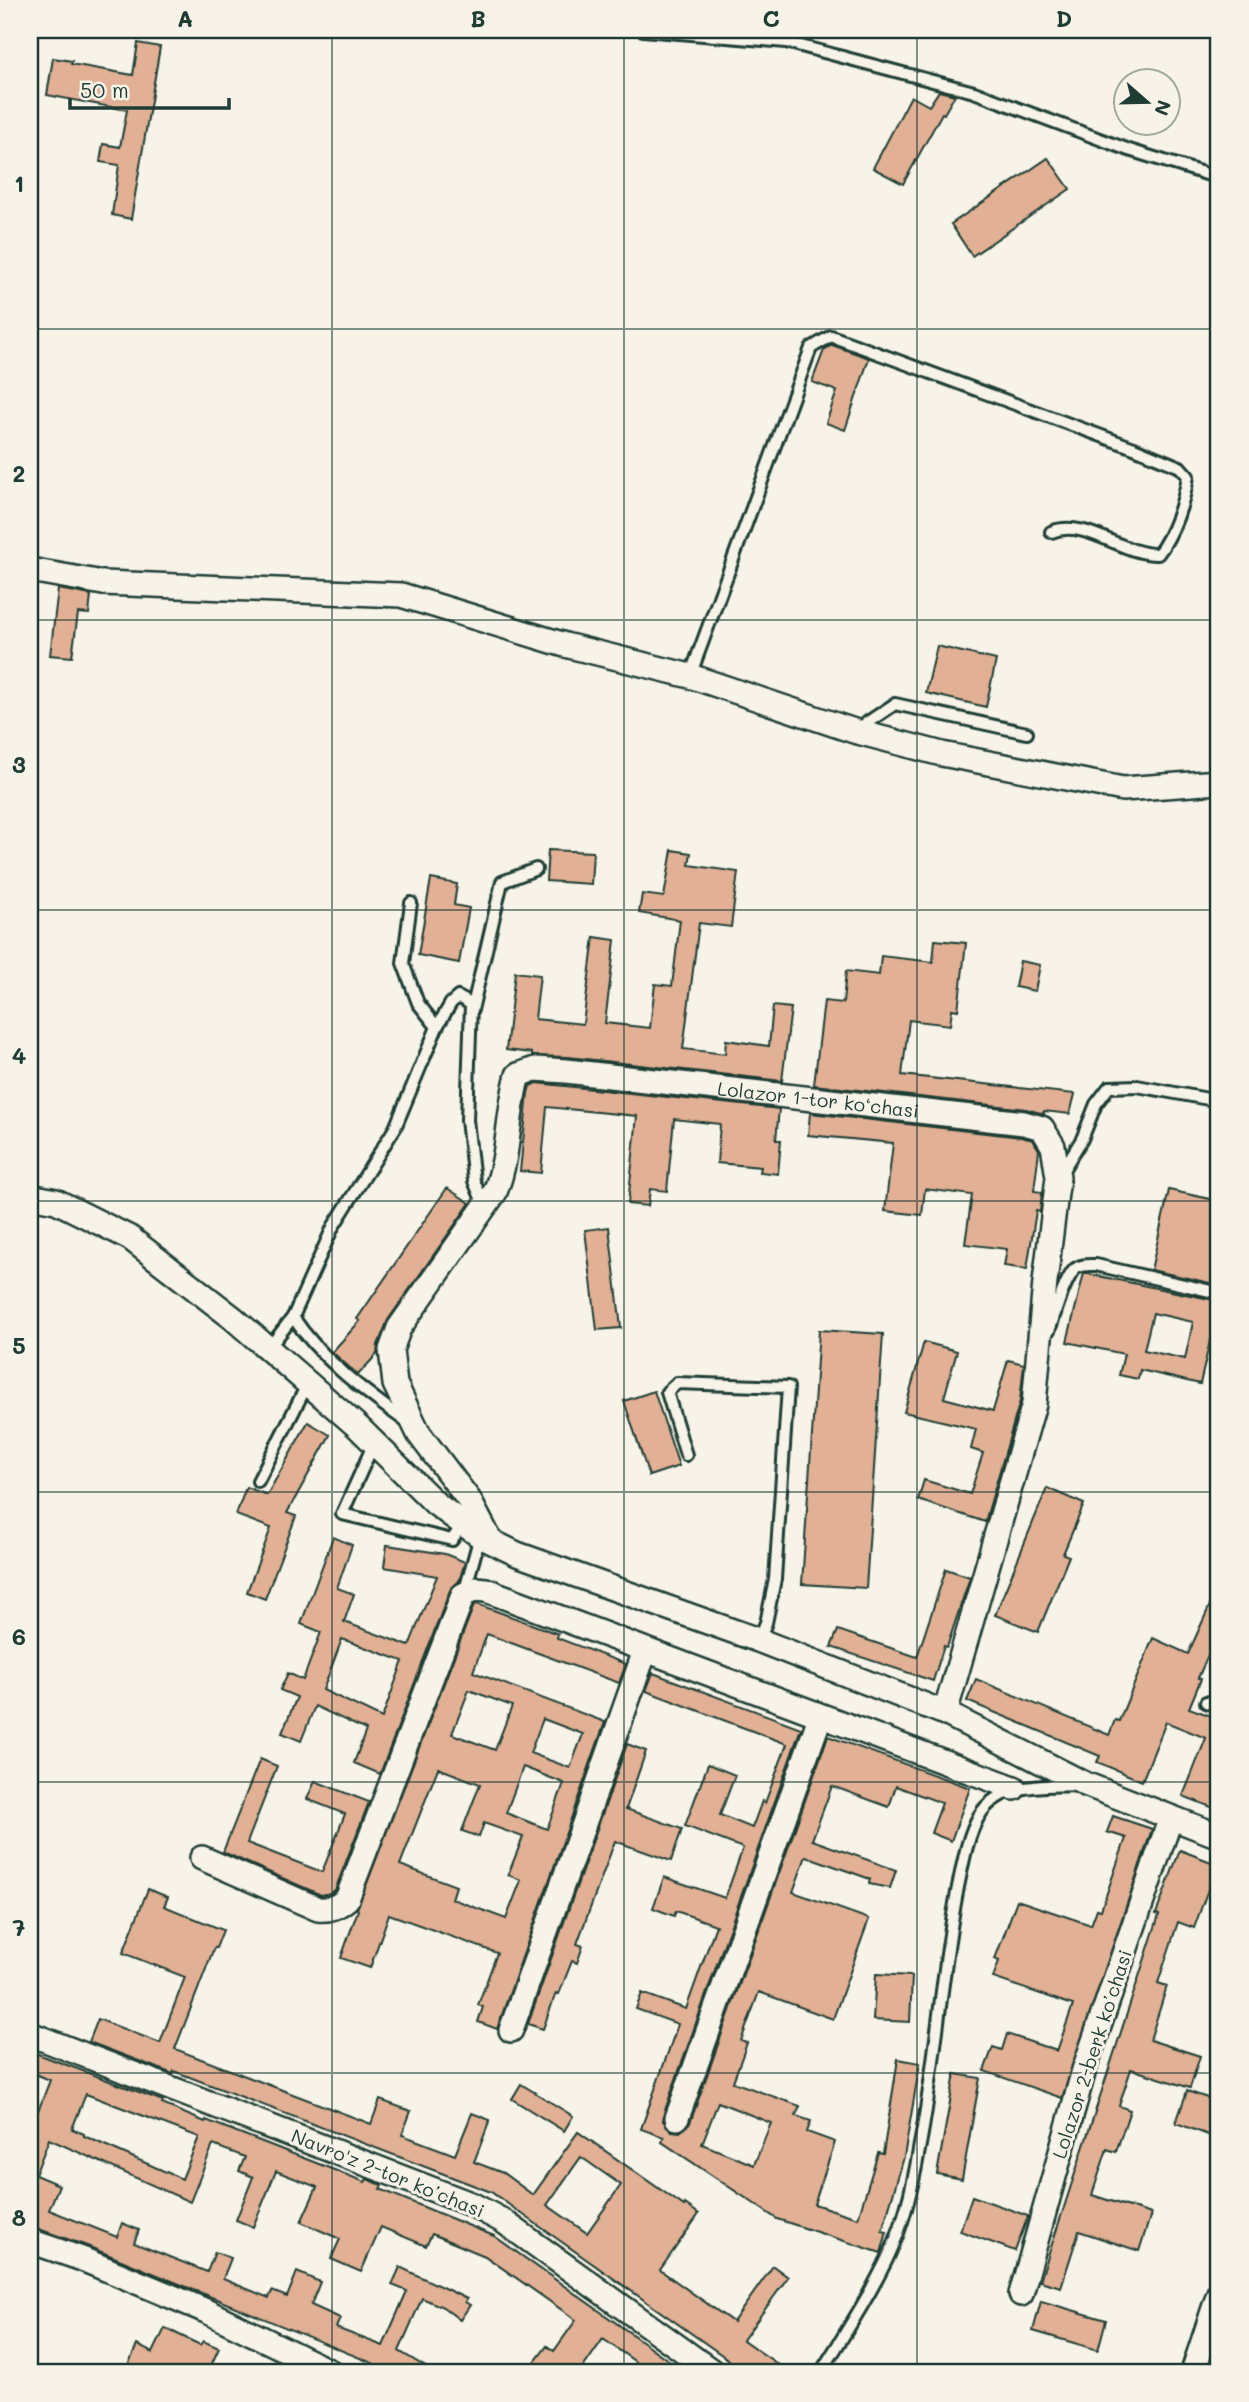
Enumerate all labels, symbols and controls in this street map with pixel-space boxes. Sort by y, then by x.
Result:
text: A [177,3,193,33]
text: B [470,3,486,33]
text: C [762,3,780,33]
text: D [1056,3,1072,33]
scale bar [70,66,229,110]
north arrow [1112,66,1182,136]
text: 50 m [80,76,129,103]
text: N [1149,97,1178,119]
text: 1 [14,168,24,198]
text: 2 [13,458,25,488]
text: 3 [12,749,26,779]
text: 4 [12,1040,26,1070]
street label: Lolazor 1-tor ko‘chasi [716,1075,920,1123]
text: 5 [12,1330,26,1360]
text: 6 [12,1621,26,1651]
text: 7 [13,1912,26,1942]
street label: Lolazor 2-berk koʼchasi [1046,1946,1137,2161]
street label: Navro'z 2-tor koʼchasi [288,2122,488,2223]
text: 8 [12,2202,26,2232]

